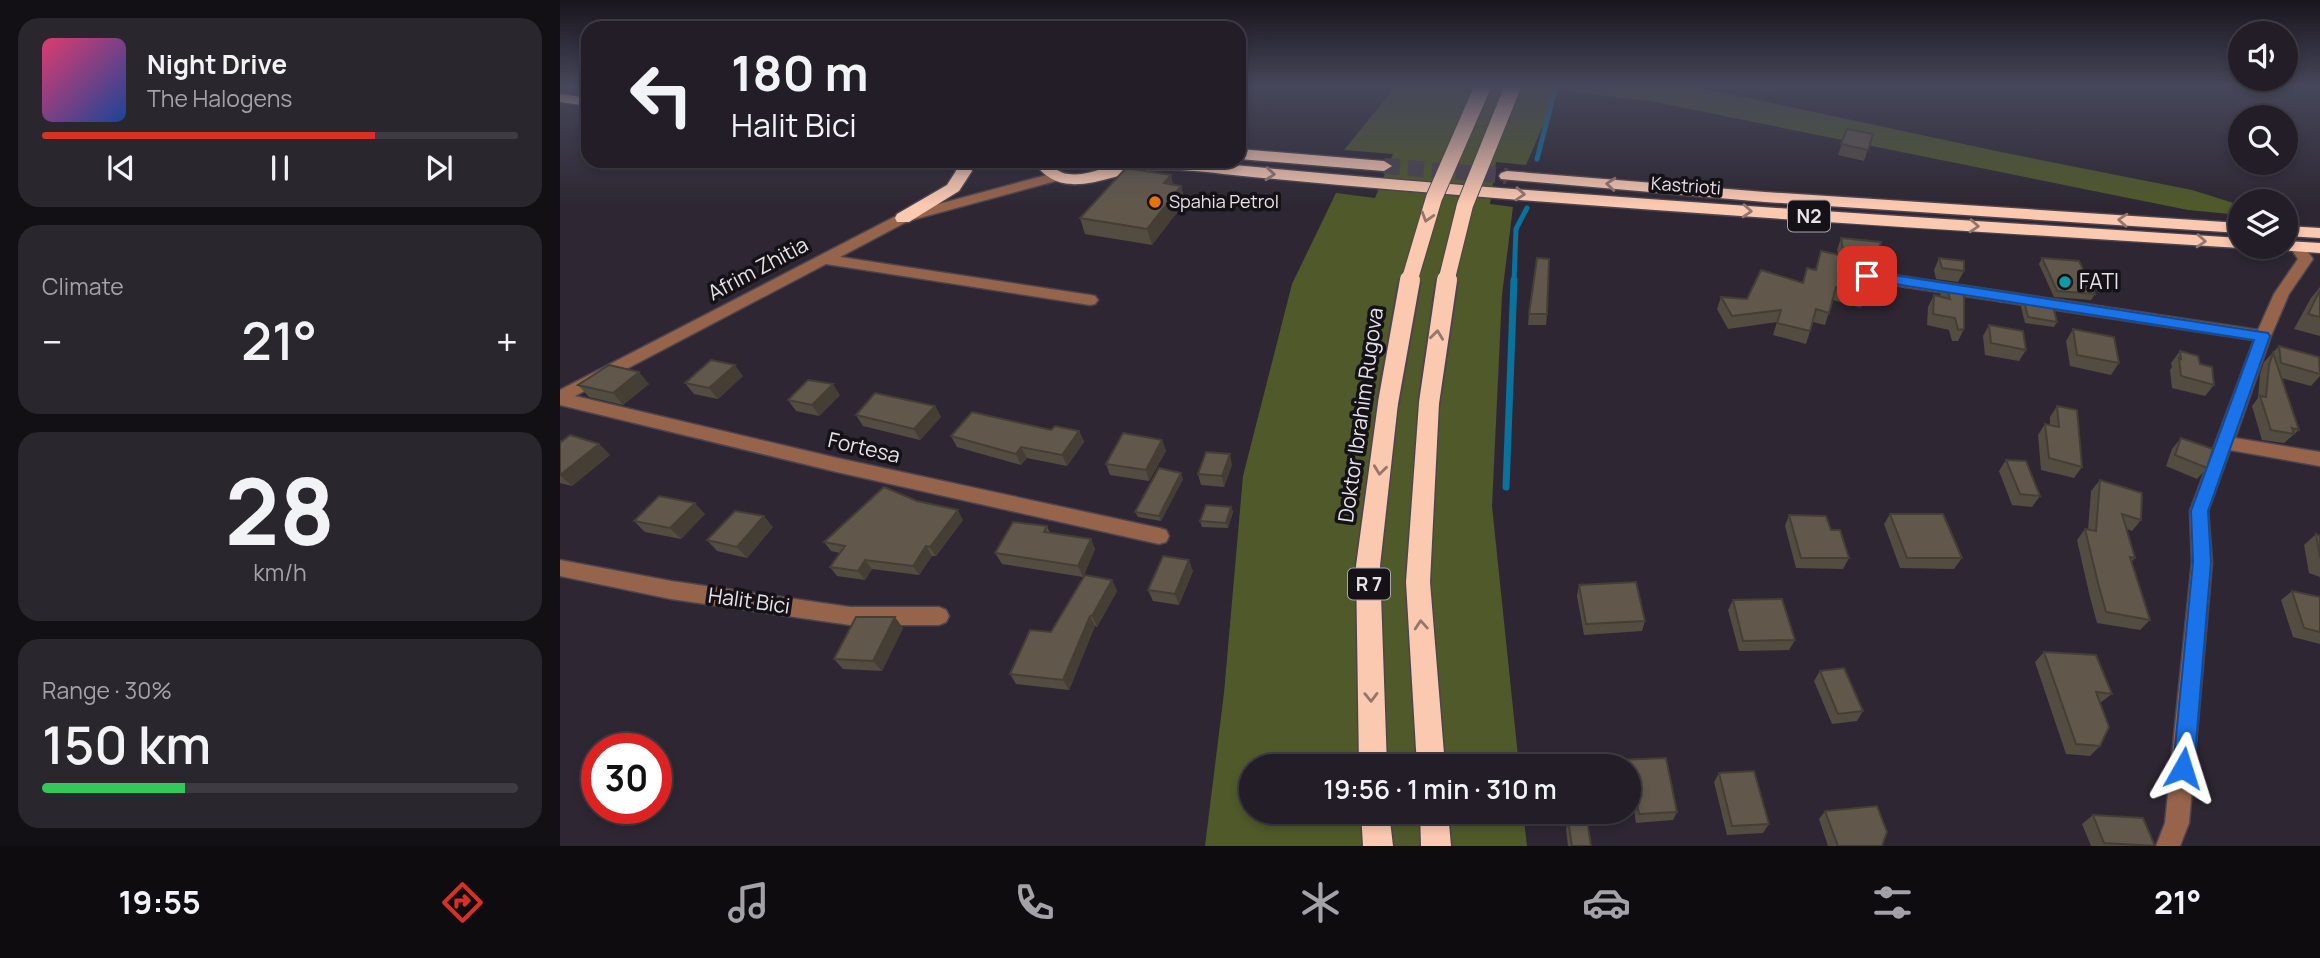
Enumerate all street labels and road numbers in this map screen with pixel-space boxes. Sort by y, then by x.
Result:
street label: Kastrioti [1650,171,1722,199]
road number: N2 [1788,200,1830,232]
street label: Afrim Zhitia [702,230,813,306]
street label: Doktor Ibrahim Rugova [1331,306,1389,524]
street label: Fortesa [825,425,903,469]
road number: R 7 [1348,568,1390,600]
street label: Halit Bici [706,580,792,620]

